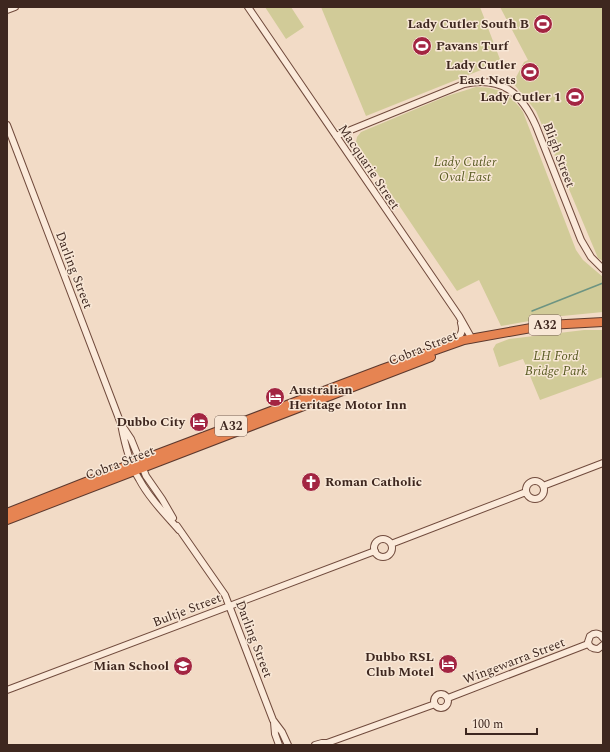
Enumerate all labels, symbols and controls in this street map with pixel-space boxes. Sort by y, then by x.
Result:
sports icon: Lady Cutler South B [532,13,554,35]
place label: Lady Cutler South B [408,14,529,34]
sports icon: Pavans Turf [411,35,433,57]
place label: Pavans Turf [436,36,510,56]
place label: Lady Cutler East Nets [446,55,516,90]
sports icon: Lady Cutler East Nets [519,61,541,83]
sports icon: Lady Cutler 1 [564,86,586,108]
place label: Lady Cutler 1 [480,87,561,107]
street label: Macquarie Street [333,120,405,214]
street label: Bligh Street [537,120,581,191]
park label: Lady Cutler Oval East [434,152,497,187]
street label: Darling Street [50,228,98,312]
road number: A32 [529,315,561,335]
street label: Cobra Street [386,325,461,371]
park label: LH Ford Bridge Park [525,346,587,381]
place label: Australian Heritage Motor Inn [289,380,407,415]
hotel icon: Australian Heritage Motor Inn [264,386,286,408]
hotel icon: Dubbo City [188,411,210,433]
place label: Dubbo City [116,412,186,432]
road number: A32 [215,416,247,436]
street label: Cobra Street [82,440,158,485]
church icon: Roman Catholic [300,471,322,493]
place label: Roman Catholic [325,472,422,492]
street label: Bultje Street [150,588,225,632]
street label: Darling Street [230,597,278,681]
street label: Wingewarra Street [460,632,568,690]
place label: Dubbo RSL Club Motel [365,647,434,682]
hotel icon: Dubbo RSL Club Motel [437,653,459,675]
school or university icon: Mian School [172,655,194,677]
place label: Mian School [93,656,169,676]
scale bar [466,710,537,736]
text: 100 m [472,715,503,734]

